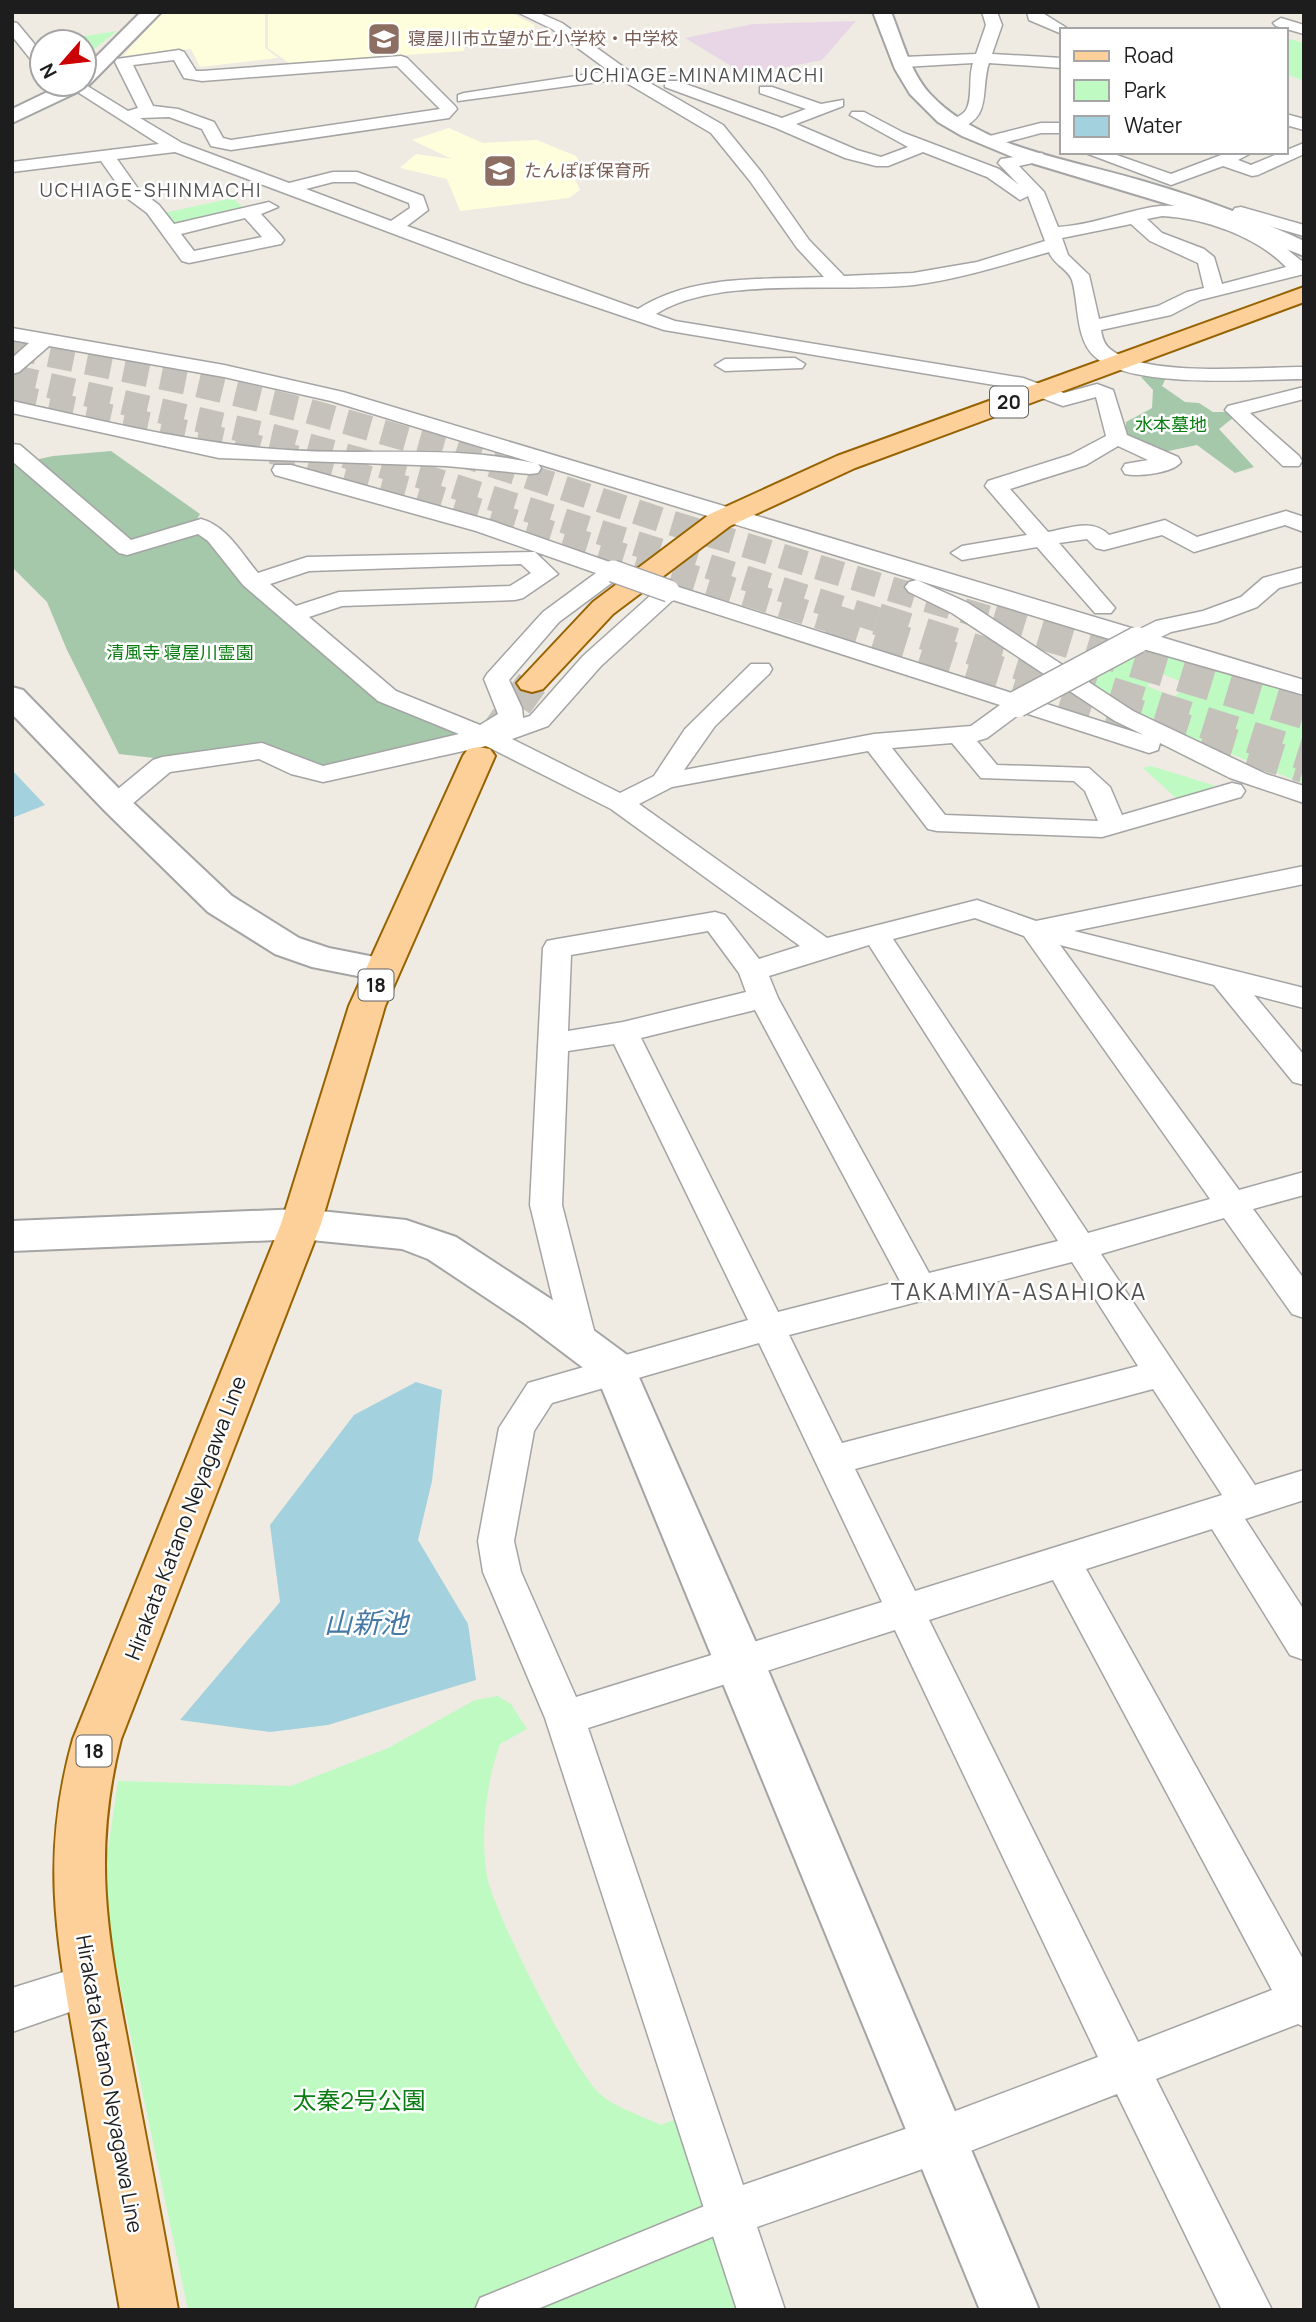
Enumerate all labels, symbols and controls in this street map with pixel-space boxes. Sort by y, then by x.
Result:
school or university icon: 寝屋川市立望が丘小学校・中学校 [365,20,403,58]
place label: 寝屋川市立望が丘小学校・中学校 [408,26,678,50]
north arrow [28,28,98,98]
legend [1060,28,1288,154]
text: Road [1124,41,1174,69]
text: N [33,59,63,83]
district label: UCHIAGE-MINAMIMACHI [575,62,825,88]
text: Park [1124,76,1166,104]
text: Water [1124,111,1183,139]
school or university icon: たんぽぽ保育所 [481,152,519,190]
place label: たんぽぽ保育所 [524,158,650,182]
district label: UCHIAGE-SHINMACHI [39,177,263,203]
road number: 20 [990,386,1028,418]
park label: 水本墓地 [1135,412,1207,436]
park label: 清風寺 寝屋川霊園 [106,640,254,664]
road number: 18 [358,970,394,1001]
district label: TAKAMIYA-ASAHIOKA [891,1275,1147,1307]
street label: Hirakata Katano Neyagawa Line [118,1372,252,1664]
water label: 山新池 [324,1603,411,1641]
road number: 18 [76,1736,112,1766]
street label: Hirakata Katano Neyagawa Line [70,1933,150,2235]
park label: 太秦2号公園 [292,2083,426,2116]

